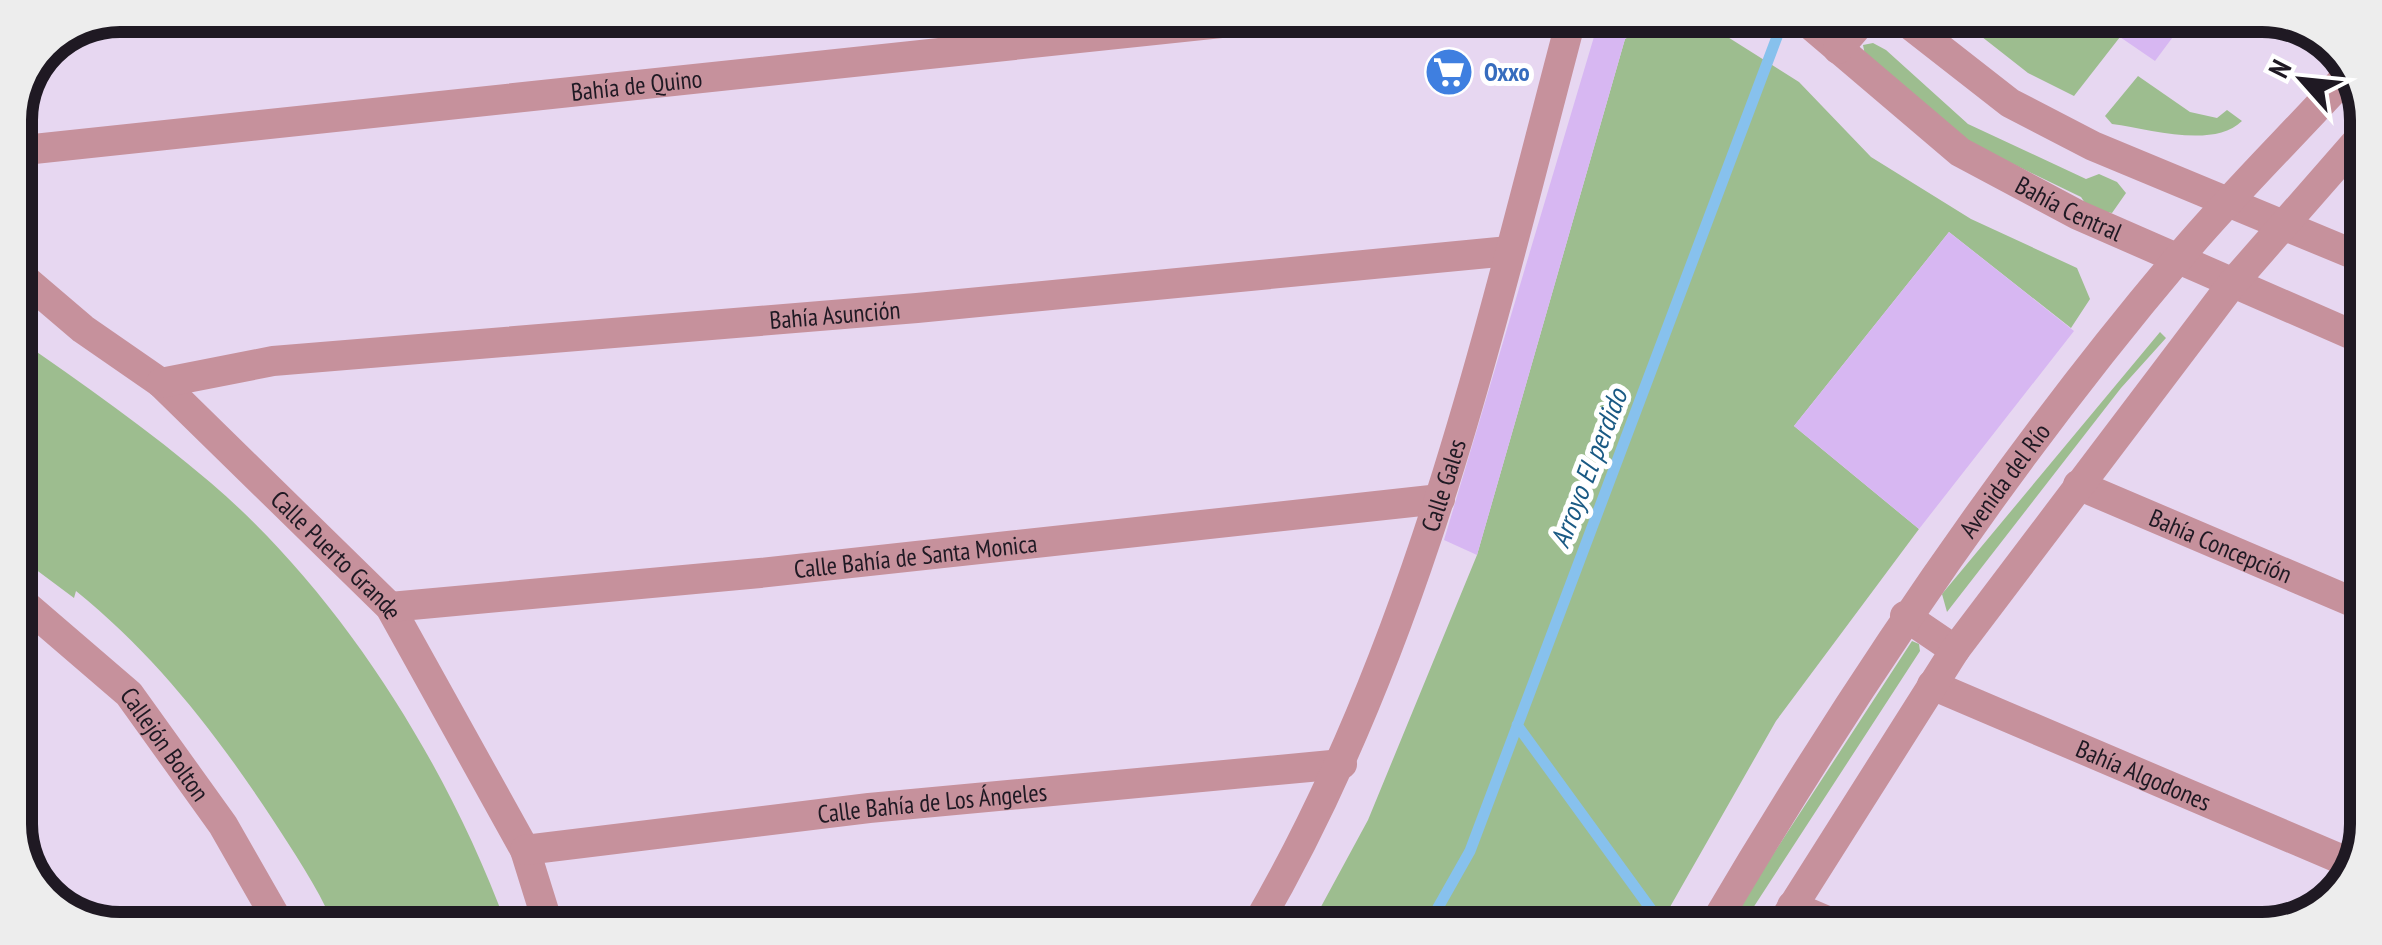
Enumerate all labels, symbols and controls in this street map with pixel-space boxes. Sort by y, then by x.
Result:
north arrow [2252,30,2352,130]
supermarket icon: Oxxo [1423,46,1475,98]
text: N [2259,53,2299,84]
place label: Oxxo [1484,56,1530,88]
street label: Bahía de Quino [569,62,704,108]
street label: Bahía Central [2010,169,2127,248]
street label: Bahía Asunción [768,293,902,336]
water label: Arroyo El perdido [1541,382,1636,553]
street label: Avenida del Río [1952,417,2057,544]
street label: Calle Gales [1414,435,1473,536]
street label: Calle Puerto Grande [264,483,409,625]
street label: Bahía Concepción [2144,501,2297,590]
street label: Calle Bahía de Santa Monica [792,527,1039,585]
street label: Callejón Bolton [113,681,217,807]
street label: Bahía Algodones [2071,732,2216,818]
street label: Calle Bahía de Los Ángeles [816,776,1048,830]

